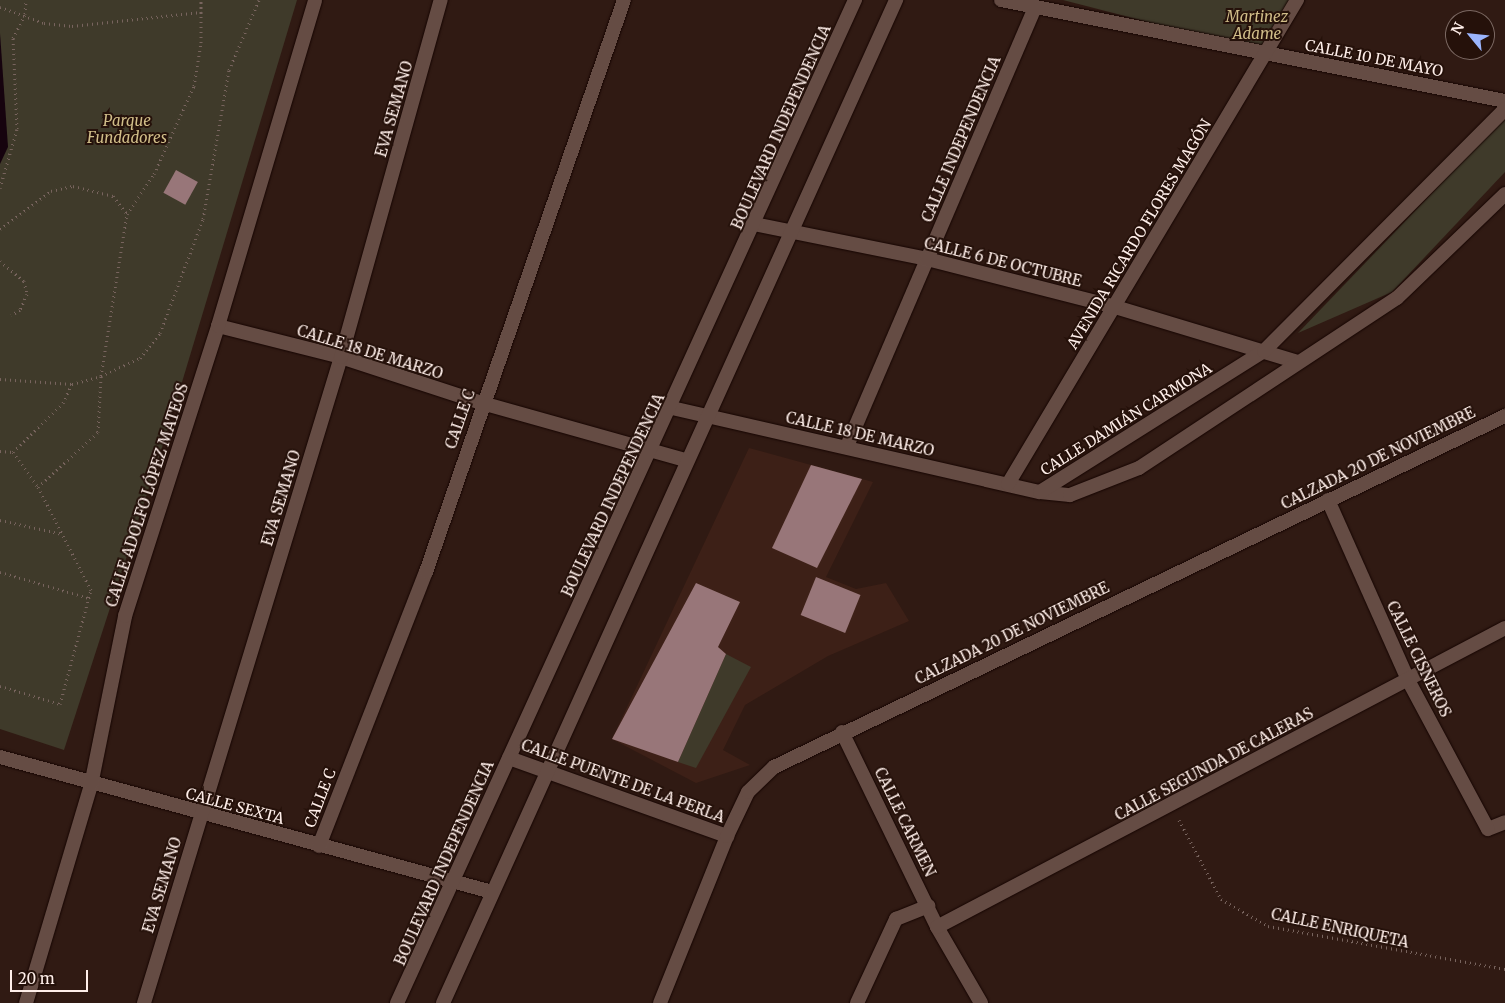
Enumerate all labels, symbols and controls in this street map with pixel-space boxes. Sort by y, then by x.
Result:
park label: Martinez Adame [1226,7,1288,42]
north arrow [1445,10,1495,60]
text: N [1447,19,1468,38]
street label: BOULEVARD INDEPENDENCIA [728,22,834,232]
street label: CALLE 10 DE MAYO [1303,36,1445,80]
street label: CALLE INDEPENDENCIA [918,53,1004,225]
street label: EVA SEMANO [372,59,416,159]
park label: Parque Fundadores [87,111,167,146]
street label: AVENIDA RICARDO FLORES MAGÓN [1063,116,1215,352]
street label: CALLE 6 DE OCTUBRE [922,234,1084,290]
street label: CALLE 18 DE MARZO [295,321,445,383]
street label: CALLE DAMIÁN CARMONA [1037,359,1215,479]
street label: CALLE ADOLFO LÓPEZ MATEOS [102,381,192,609]
street label: CALLE C [441,387,479,451]
street label: BOULEVARD INDEPENDENCIA [558,391,668,599]
street label: CALZADA 20 DE NOVIEMBRE [1278,403,1478,513]
street label: CALLE 18 DE MARZO [784,408,936,460]
street label: EVA SEMANO [258,448,304,548]
street label: CALZADA 20 DE NOVIEMBRE [912,578,1112,688]
street label: CALLE CISNEROS [1383,598,1455,720]
street label: CALLE SEGUNDA DE CALERAS [1112,704,1316,824]
street label: CALLE PUENTE DE LA PERLA [519,736,727,826]
street label: BOULEVARD INDEPENDENCIA [391,758,497,968]
street label: CALLE CARMEN [871,765,939,879]
street label: CALLE C [301,766,339,830]
street label: CALLE SEXTA [184,784,286,828]
street label: EVA SEMANO [139,835,185,935]
street label: CALLE ENRIQUETA [1270,905,1410,951]
scale bar [12,960,90,992]
text: 20 m [18,969,55,988]

